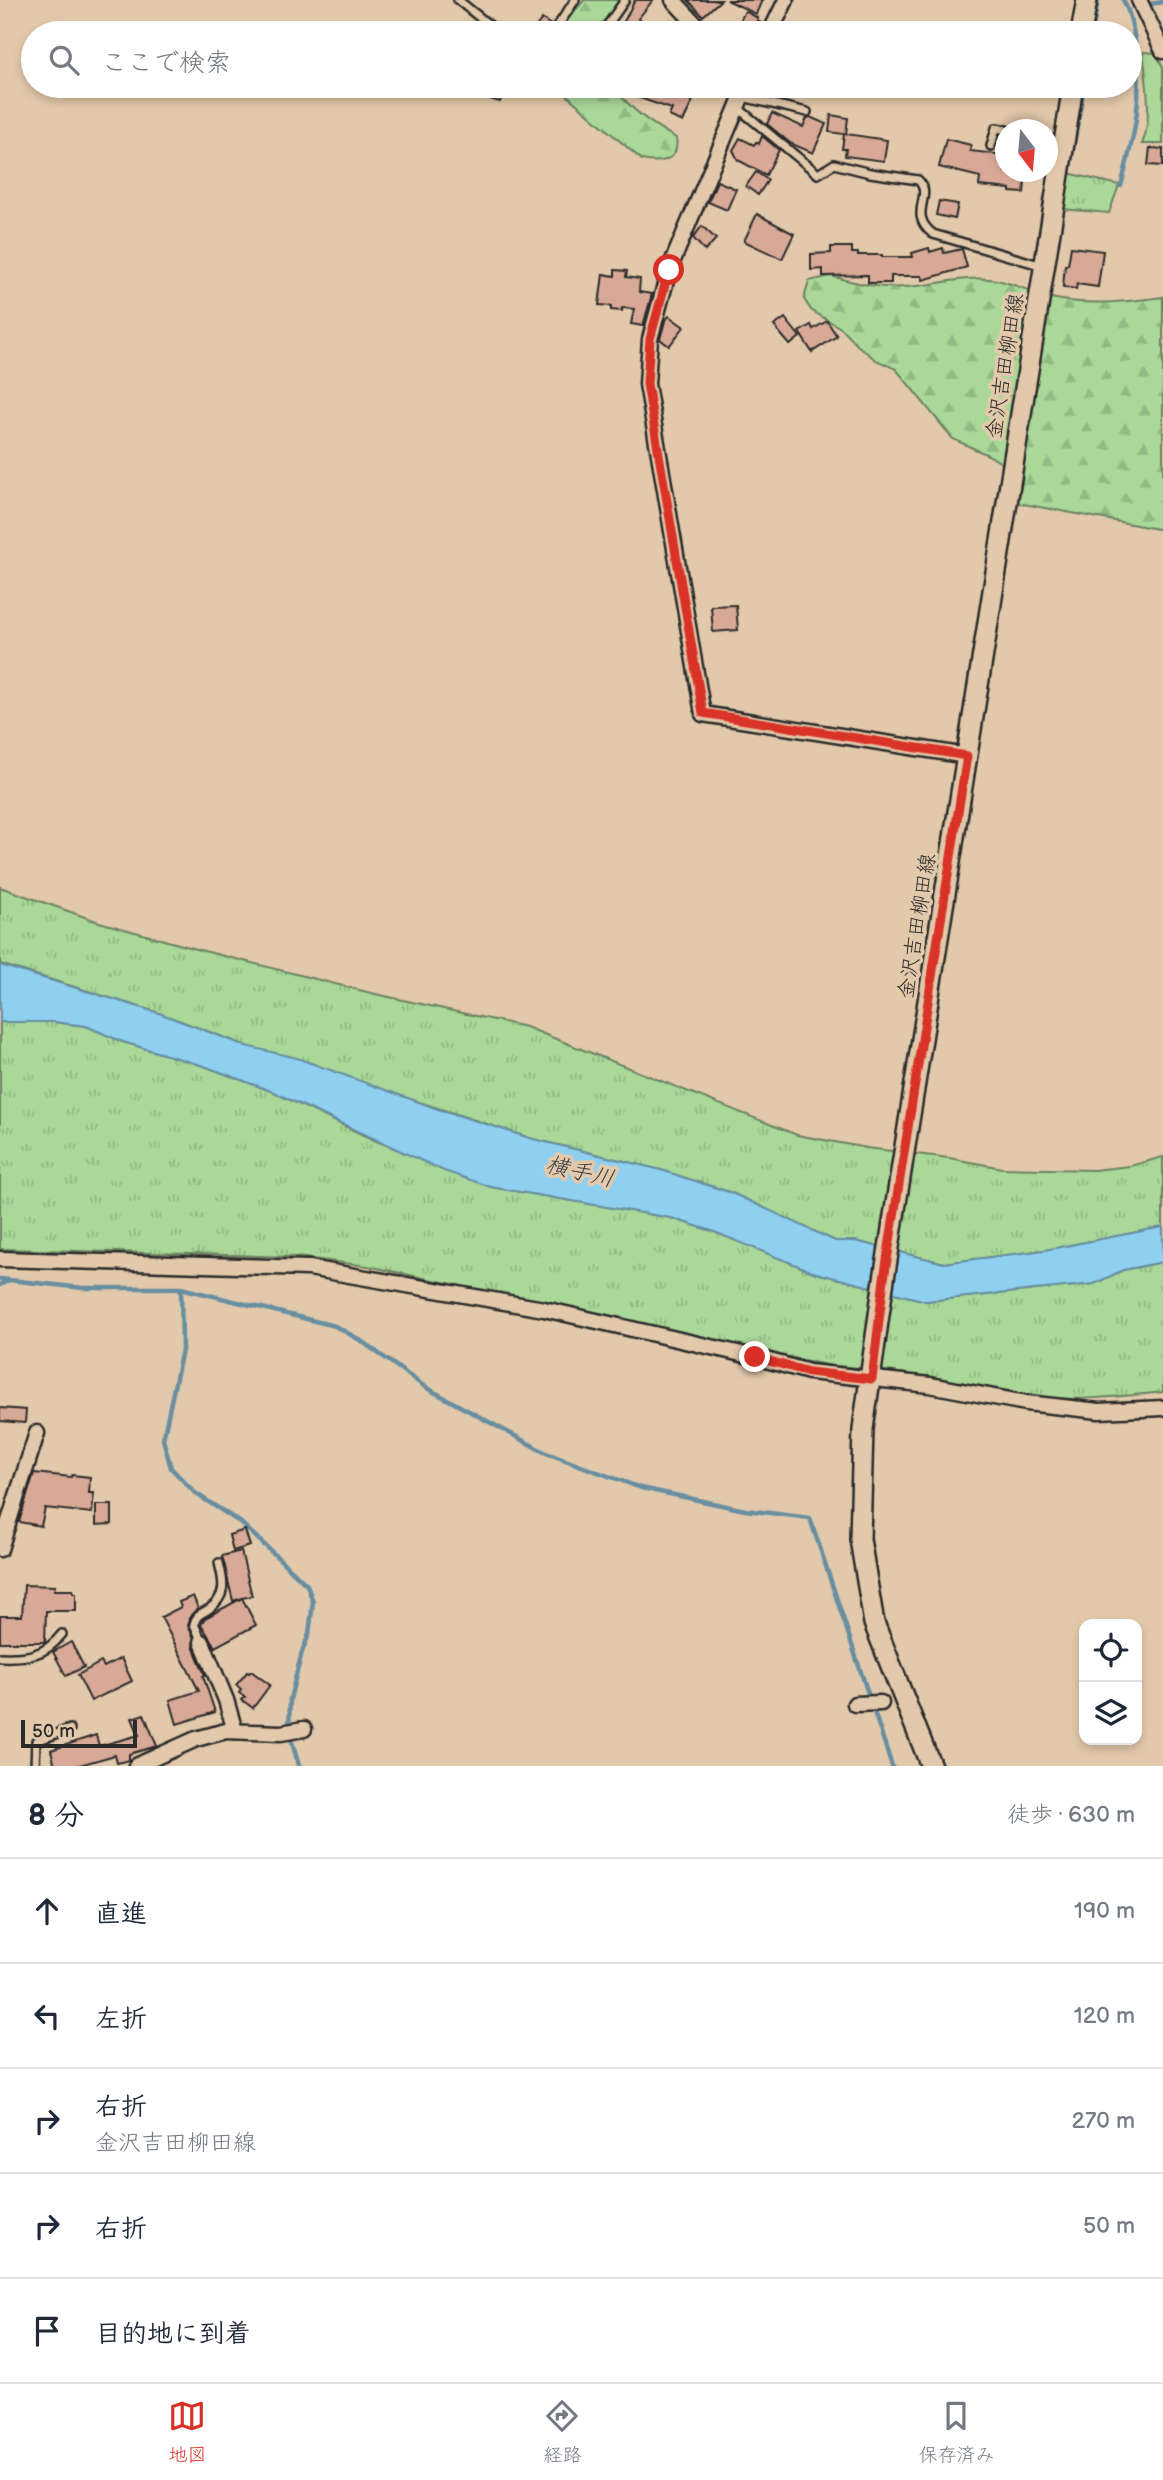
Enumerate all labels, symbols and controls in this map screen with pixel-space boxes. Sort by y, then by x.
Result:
search box [21,21,1142,98]
icon: search [45,41,83,79]
text: ここで検索 [101,48,231,79]
north arrow [995,119,1058,182]
route start [653,254,684,285]
street label: 金沢吉田柳田線 [981,291,1029,441]
street label: 金沢吉田柳田線 [893,851,941,1001]
water label: 横手川 [543,1151,617,1193]
route end [739,1341,770,1372]
map controls [1079,1619,1142,1745]
button: locate [1079,1619,1142,1682]
button: layers [1079,1682,1142,1745]
scale bar [21,1717,136,1749]
text: 50 m [32,1720,75,1743]
text: 8 分 [28,1798,84,1834]
text: 徒歩 · 630 m [1007,1801,1135,1829]
icon: ahead [28,1892,66,1930]
text: 190 m [1074,1897,1135,1925]
text: 直進 [95,1899,147,1930]
icon: left [28,1997,66,2035]
text: 120 m [1074,2002,1135,2030]
text: 左折 [95,2004,147,2035]
text: 右折 [95,2092,147,2123]
icon: right [28,2102,66,2140]
text: 270 m [1071,2107,1135,2135]
text: 金沢吉田柳田線 [95,2129,256,2157]
icon: right [28,2207,66,2245]
text: 50 m [1083,2212,1135,2240]
text: 右折 [95,2214,147,2245]
icon: arrive [28,2312,66,2350]
text: 目的地に到着 [95,2319,251,2350]
tab: 地図 [168,2397,207,2467]
tab: 経路 [543,2397,582,2467]
tab: 保存済み [918,2397,995,2467]

